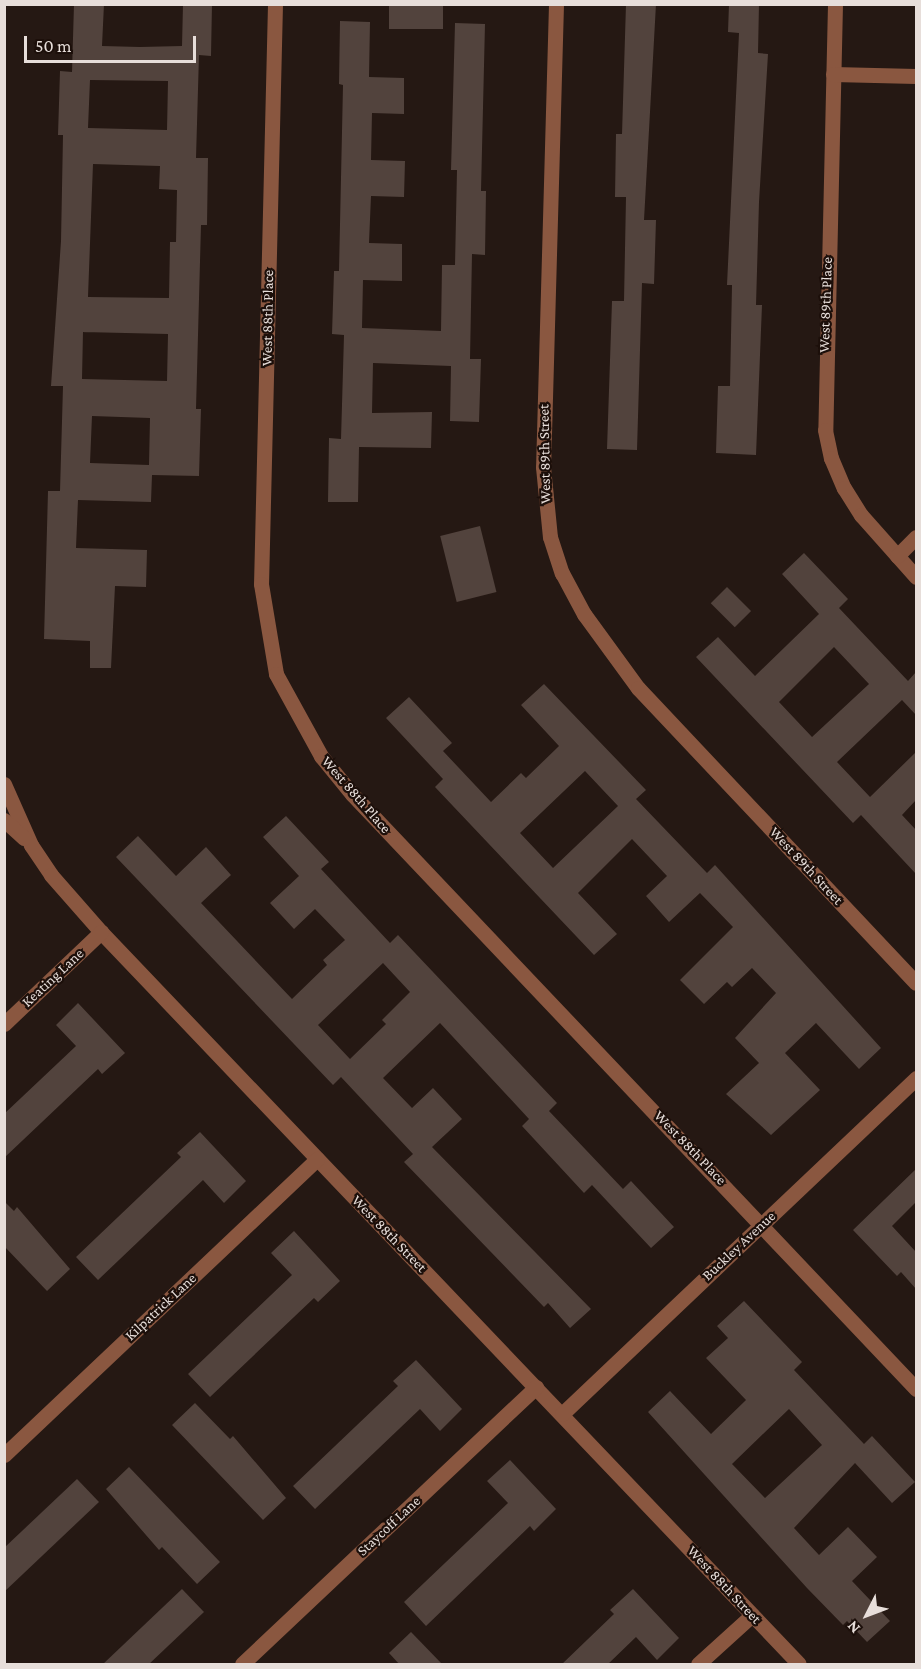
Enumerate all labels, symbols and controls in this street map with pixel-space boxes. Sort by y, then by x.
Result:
scale bar [27,24,200,62]
text: 50 m [35,36,72,56]
street label: West 89th Place [815,257,837,353]
street label: West 88th Place [258,270,278,366]
street label: West 89th Street [535,404,555,504]
street label: West 88th Place [318,753,394,837]
street label: West 89th Street [765,823,847,909]
street label: Keating Lane [18,945,88,1011]
street label: West 88th Place [650,1107,730,1189]
street label: West 88th Street [348,1192,430,1276]
street label: Buckley Avenue [699,1207,779,1285]
street label: Kilpatrick Lane [122,1269,200,1345]
street label: Staycoff Lane [354,1492,424,1560]
street label: West 88th Street [683,1542,765,1628]
north arrow [837,1585,897,1645]
text: N [843,1618,863,1637]

